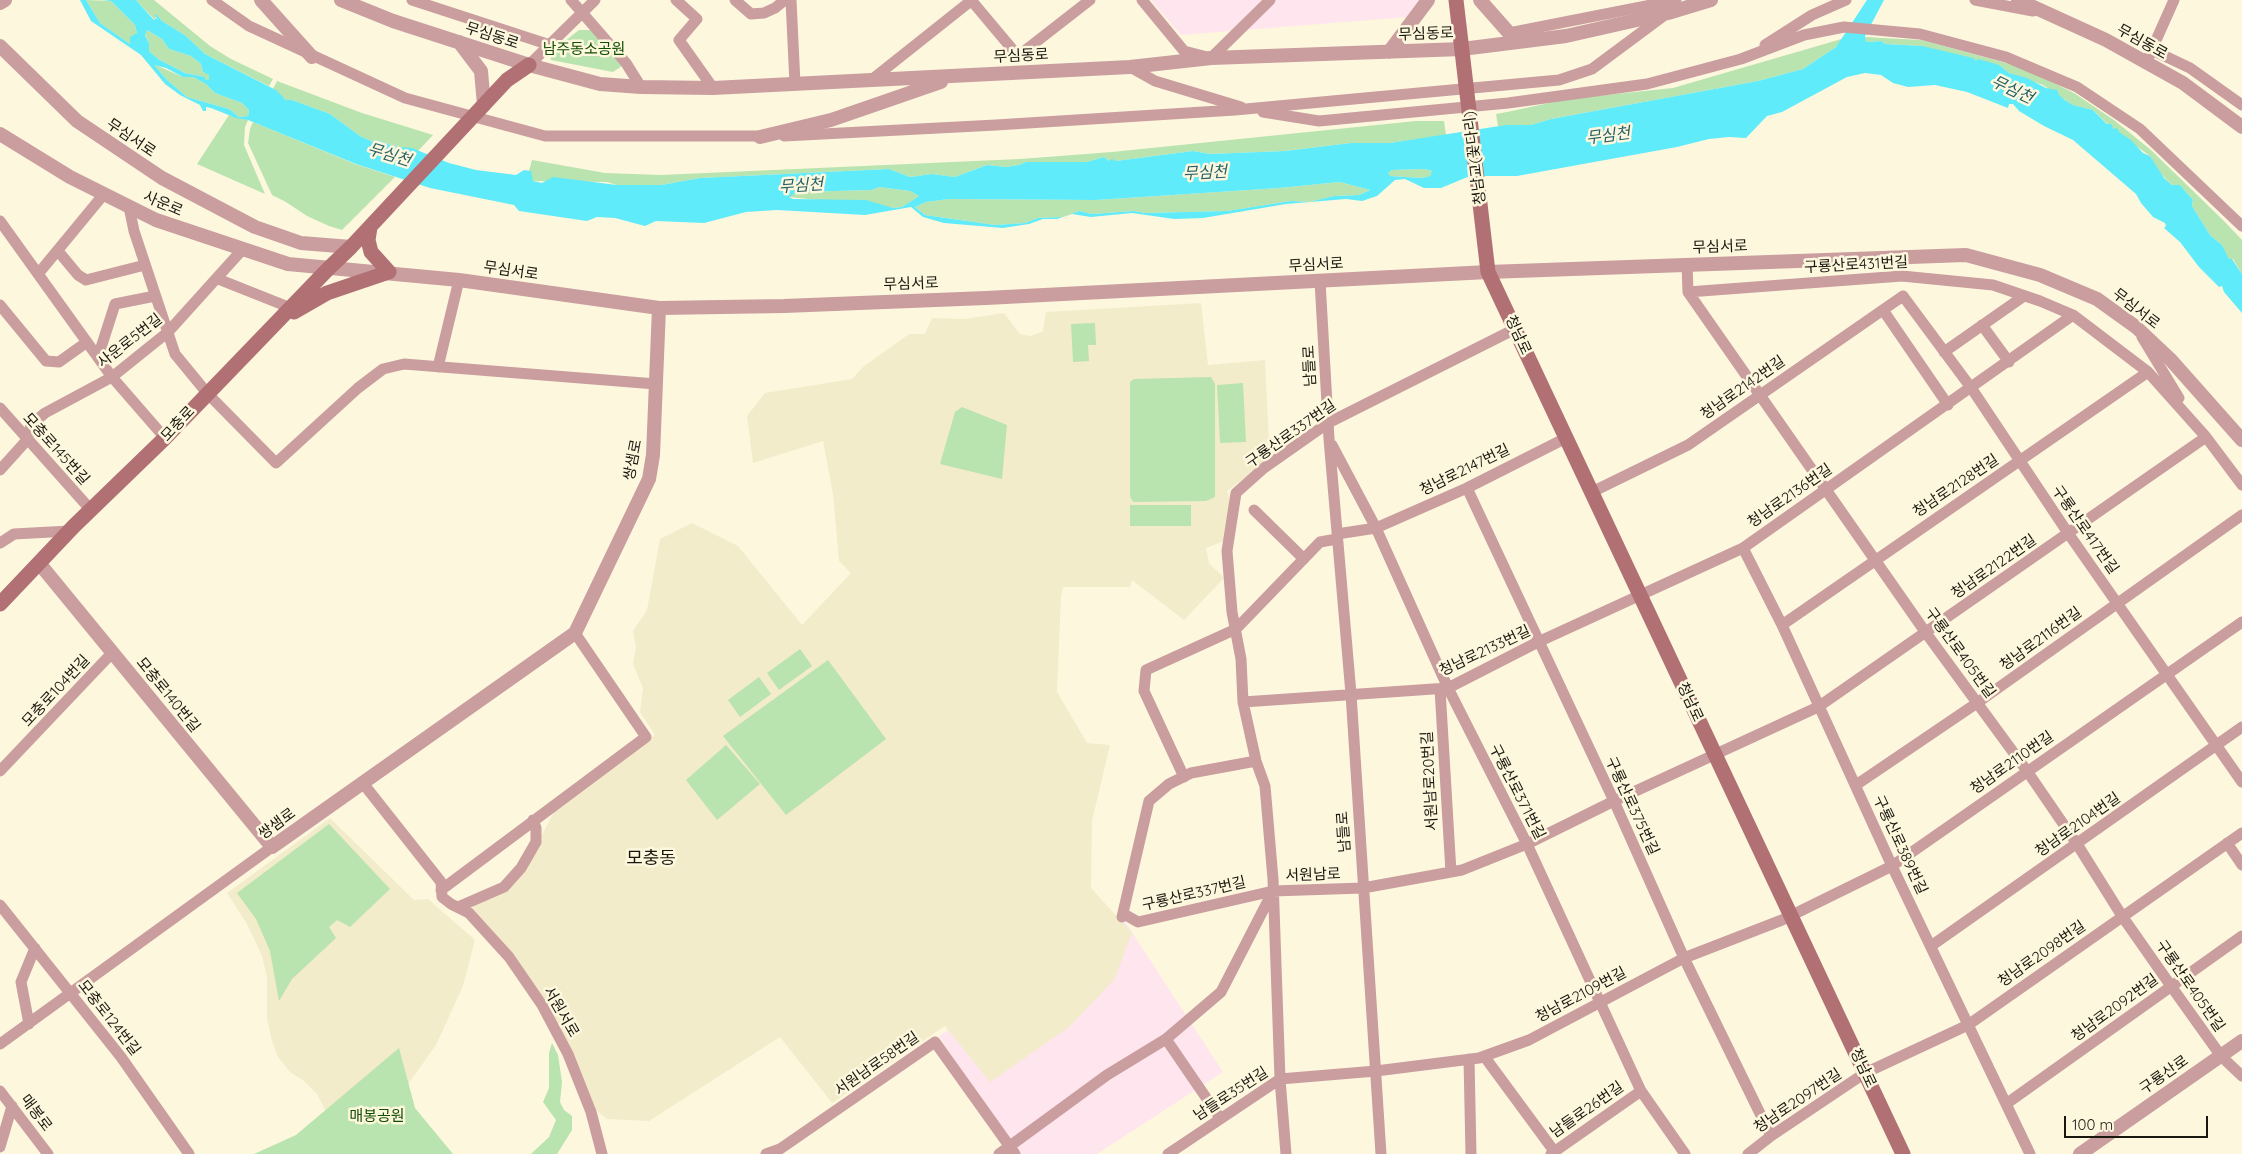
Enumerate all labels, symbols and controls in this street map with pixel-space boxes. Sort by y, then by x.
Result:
street label: 무심동로 [463,19,521,53]
street label: 무심동로 [2113,21,2171,63]
street label: 무심동로 [1398,24,1454,44]
park label: 남주동소공원 [543,40,625,58]
street label: 무심동로 [993,46,1049,66]
water label: 무심천 [1988,72,2036,108]
street label: 청남교(꽃다리) [1460,110,1490,206]
street label: 무심서로 [103,115,159,161]
water label: 무심천 [1585,124,1631,148]
water label: 무심천 [365,139,413,171]
water label: 무심천 [1182,162,1228,184]
water label: 무심천 [778,175,824,197]
street label: 사운로 [140,188,186,220]
street label: 무심서로 [1692,237,1748,257]
street label: 구룡산로431번길 [1804,253,1908,277]
street label: 무심서로 [1288,255,1344,275]
street label: 무심서로 [482,258,540,284]
street label: 무심서로 [883,274,939,294]
street label: 무심서로 [2109,285,2163,333]
street label: 사운로5번길 [94,310,166,372]
street label: 청남로 [1501,312,1535,358]
street label: 남들로 [1300,345,1320,387]
street label: 청남로2142번길 [1697,352,1789,424]
street label: 구룡산로337번길 [1242,396,1340,472]
street label: 모충로 [157,403,199,445]
street label: 모충로145번길 [19,409,93,489]
street label: 쌍샘로 [620,438,646,482]
street label: 청남로2147번길 [1417,440,1513,500]
street label: 청남로2128번길 [1910,451,2002,521]
street label: 청남로2136번길 [1744,460,1836,532]
street label: 구룡산로417번길 [2048,482,2122,578]
street label: 청남로2122번길 [1948,531,2040,603]
street label: 청남로2116번길 [1997,603,2085,675]
street label: 구룡산로405번길 [1921,604,1999,702]
street label: 청남로2133번길 [1437,622,1533,680]
street label: 모충로104번길 [18,651,94,731]
street label: 모충로140번길 [132,654,204,736]
street label: 청남로 [1673,679,1707,725]
street label: 청남로2110번길 [1967,728,2057,798]
street label: 서원남로20번길 [1418,731,1442,831]
street label: 구룡산로371번길 [1485,741,1549,843]
street label: 구룡산로375번길 [1601,754,1663,858]
street label: 청남로2104번길 [2032,789,2124,861]
street label: 구룡산로389번길 [1869,793,1931,897]
street label: 쌍샘로 [255,805,299,843]
street label: 남들로 [1334,811,1354,853]
district label: 모충동 [626,848,676,870]
street label: 서원남로 [1285,865,1341,885]
street label: 구룡산로337번길 [1140,873,1248,915]
street label: 청남로2098번길 [1995,917,2089,991]
street label: 구룡산로405번길 [2152,937,2228,1035]
street label: 청남로2109번길 [1533,964,1629,1026]
street label: 청남로2092번길 [2068,970,2162,1046]
street label: 모충로124번길 [74,977,144,1059]
street label: 서원서로 [539,984,583,1040]
street label: 서원남로58번길 [831,1028,923,1100]
street label: 청남로 [1846,1045,1880,1091]
street label: 구룡산로 [2136,1052,2192,1098]
street label: 남들로35번길 [1190,1063,1272,1125]
street label: 청남로2097번길 [1751,1065,1845,1137]
street label: 남들로26번길 [1547,1078,1627,1142]
street label: 매봉로 [16,1091,56,1135]
scale bar [2067,1106,2211,1138]
park label: 매봉공원 [349,1107,405,1125]
text: 100 m [2072,1115,2113,1134]

